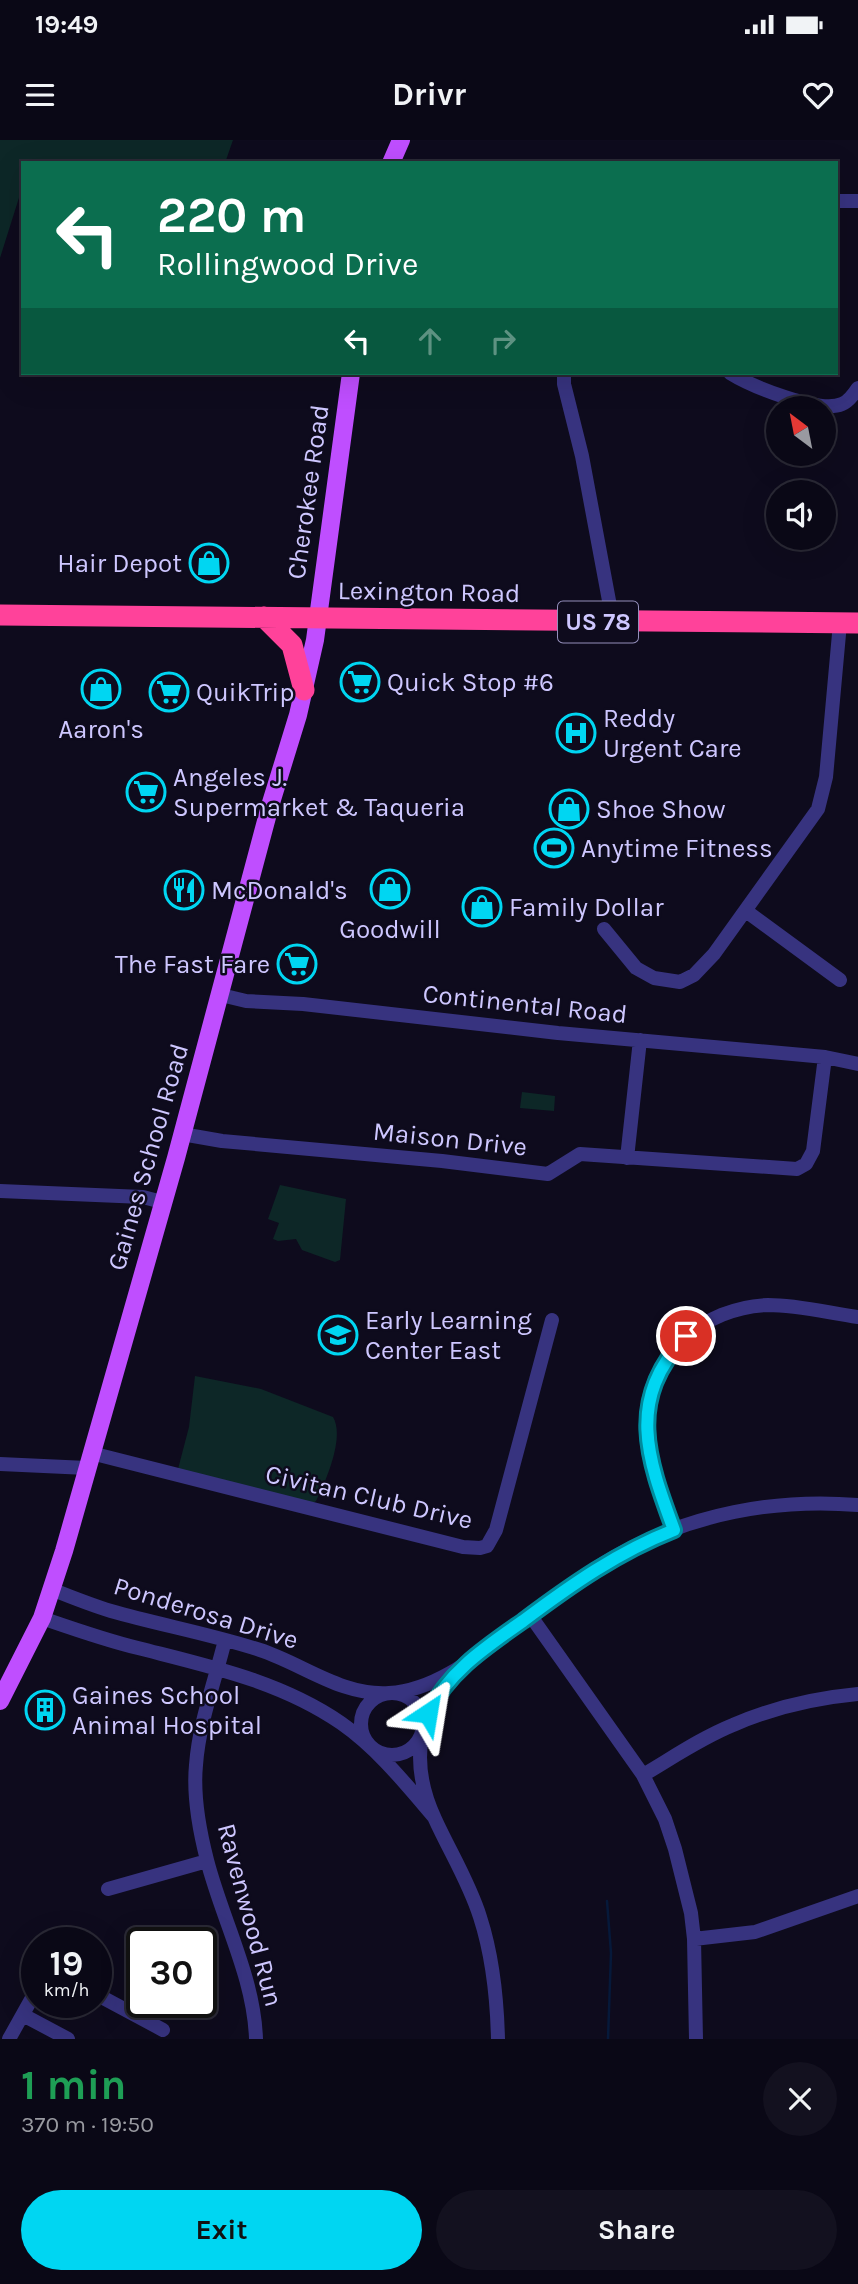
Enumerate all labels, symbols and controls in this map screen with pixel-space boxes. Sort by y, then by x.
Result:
text: 19:49 [35,9,98,40]
icon: menu [21,76,59,114]
text: Drivr [392,76,466,113]
icon: heart [799,76,837,114]
text: 220 m [157,187,306,244]
icon: left [42,189,133,280]
text: Rollingwood Drive [157,246,418,283]
icon: left [338,322,376,360]
icon: ahead [411,322,449,360]
icon: right [484,322,522,360]
north arrow [766,396,836,466]
map controls [766,396,836,550]
street label: Cherokee Road [280,403,336,581]
button: sound [766,480,836,550]
shop icon: Hair Depot [188,542,230,584]
place label: Hair Depot [57,548,182,579]
street label: Lexington Road [337,575,521,609]
road number: US 78 [558,602,638,643]
supermarket icon: Quick Stop #6 [339,661,381,703]
place label: Quick Stop #6 [387,667,554,698]
shop icon: Aaron's [80,668,122,710]
supermarket icon: QuikTrip [148,671,190,713]
place label: QuikTrip [196,677,295,708]
place label: Reddy Urgent Care [603,703,742,764]
hospital icon: Reddy Urgent Care [555,712,597,754]
place label: Aaron's [58,714,144,745]
place label: Angeles J. Supermarket & Taqueria [173,762,465,823]
supermarket icon: Angeles J. Supermarket & Taqueria [125,771,167,813]
shop icon: Shoe Show [548,788,590,830]
place label: Shoe Show [596,794,726,825]
sports icon: Anytime Fitness [533,827,575,869]
place label: Anytime Fitness [581,833,773,864]
shop icon: Goodwill [369,868,411,910]
restaurant icon: McDonald's [163,869,205,911]
place label: McDonald's [211,875,348,906]
shop icon: Family Dollar [461,886,503,928]
place label: Family Dollar [509,892,664,923]
place label: Goodwill [339,914,441,945]
supermarket icon: The Fast Fare [276,943,318,985]
place label: The Fast Fare [115,949,270,980]
street label: Continental Road [421,978,629,1030]
street label: Gaines School Road [101,1040,195,1274]
street label: Maison Drive [372,1116,528,1162]
place label: Early Learning Center East [365,1305,532,1366]
pin [656,1306,716,1366]
school or university icon: Early Learning Center East [317,1314,359,1356]
icon: arrive [667,1317,705,1355]
street label: Civitan Club Drive [262,1458,476,1536]
street label: Ponderosa Drive [110,1570,302,1656]
position arrow [391,1676,465,1750]
place label: Gaines School Animal Hospital [72,1680,262,1741]
building icon: Gaines School Animal Hospital [24,1689,66,1731]
street label: Ravenwood Run [211,1820,289,2010]
speed limit sign: 30 [126,1927,217,2018]
text: 19 [50,1943,83,1984]
text: km/h [44,1979,89,2001]
text: 1 min [21,2060,126,2110]
button: close [763,2062,837,2136]
text: 370 m · 19:50 [21,2111,154,2138]
button: Exit [21,2190,422,2270]
button: Share [436,2190,837,2270]

